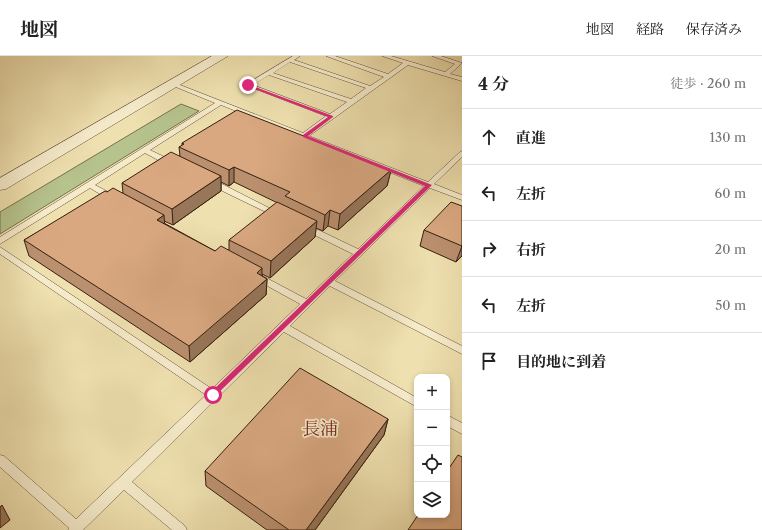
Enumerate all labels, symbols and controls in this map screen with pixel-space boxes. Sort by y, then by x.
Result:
text: 地図 [20,18,58,41]
text: 地図 [586,20,614,38]
text: 経路 [636,20,664,38]
text: 保存済み [686,20,742,38]
text: 4 分 [478,74,509,94]
text: 徒歩 · 260 m [671,75,746,91]
route end [239,76,257,94]
icon: ahead [478,126,500,148]
text: 直進 [516,128,546,147]
text: 130 m [710,129,746,145]
icon: left [478,182,500,204]
text: 左折 [516,184,546,203]
text: 60 m [715,185,746,201]
icon: right [478,238,500,260]
text: 右折 [516,240,546,259]
text: 20 m [715,241,746,257]
icon: left [478,294,500,316]
text: 左折 [516,296,546,315]
text: 50 m [715,297,746,313]
icon: arrive [478,350,500,372]
text: 目的地に到着 [516,352,606,371]
map controls [414,374,450,518]
button: + [414,374,450,410]
route start [204,386,222,404]
button: − [414,410,450,446]
district label: 長浦 [302,418,338,440]
button: locate [414,446,450,482]
button: layers [414,482,450,518]

